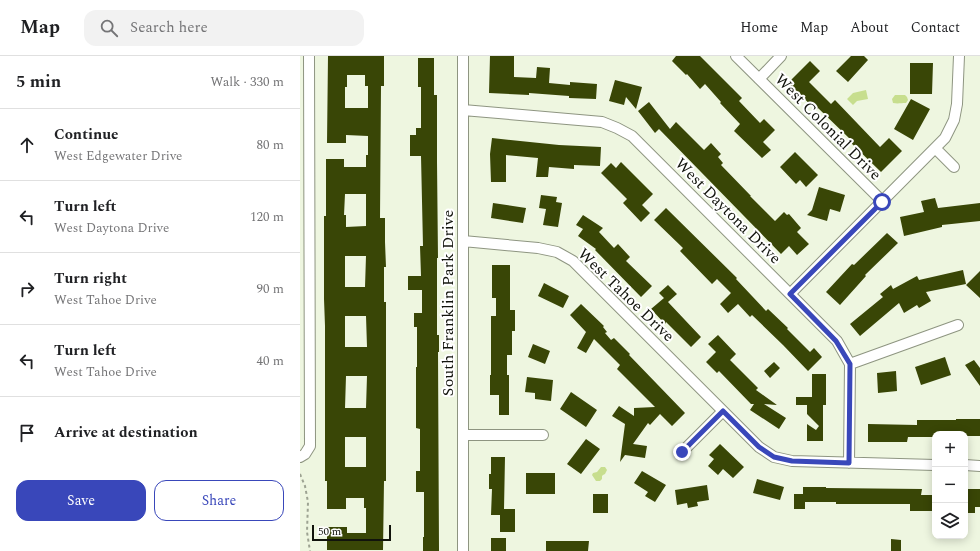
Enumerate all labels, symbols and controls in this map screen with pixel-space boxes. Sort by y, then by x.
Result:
search box [84,10,364,46]
text: Map [20,13,60,42]
text: Search here [130,16,208,39]
icon: search [98,17,120,39]
text: Home [740,17,778,38]
text: Map [800,17,828,38]
text: About [850,17,889,38]
text: Contact [911,17,960,38]
street label: West Colonial Drive [769,68,887,186]
text: 5 min [16,69,61,95]
text: Walk · 330 m [210,72,284,92]
text: Continue [54,123,119,146]
icon: ahead [16,134,38,156]
text: 80 m [257,135,284,155]
text: West Edgewater Drive [54,146,182,166]
street label: West Daytona Drive [669,152,787,270]
route start [873,193,891,211]
text: Turn left [54,195,116,218]
icon: left [16,206,38,228]
text: 120 m [250,207,284,227]
street label: South Franklin Park Drive [436,210,460,396]
text: West Daytona Drive [54,218,169,238]
street label: West Tahoe Drive [572,242,680,348]
text: Turn right [54,267,127,290]
icon: right [16,278,38,300]
text: 90 m [257,279,284,299]
text: West Tahoe Drive [54,290,157,310]
text: Turn left [54,339,116,362]
icon: left [16,350,38,372]
text: 40 m [257,351,284,371]
text: West Tahoe Drive [54,362,157,382]
text: Arrive at destination [54,421,198,444]
icon: arrive [16,422,38,444]
map controls [932,431,968,539]
button: + [932,431,968,467]
route end [673,443,691,461]
button: − [932,467,968,503]
button: Save [16,480,146,521]
button: Share [154,480,284,521]
button: layers [932,503,968,539]
scale bar [312,523,391,542]
text: 50 m [318,523,341,540]

